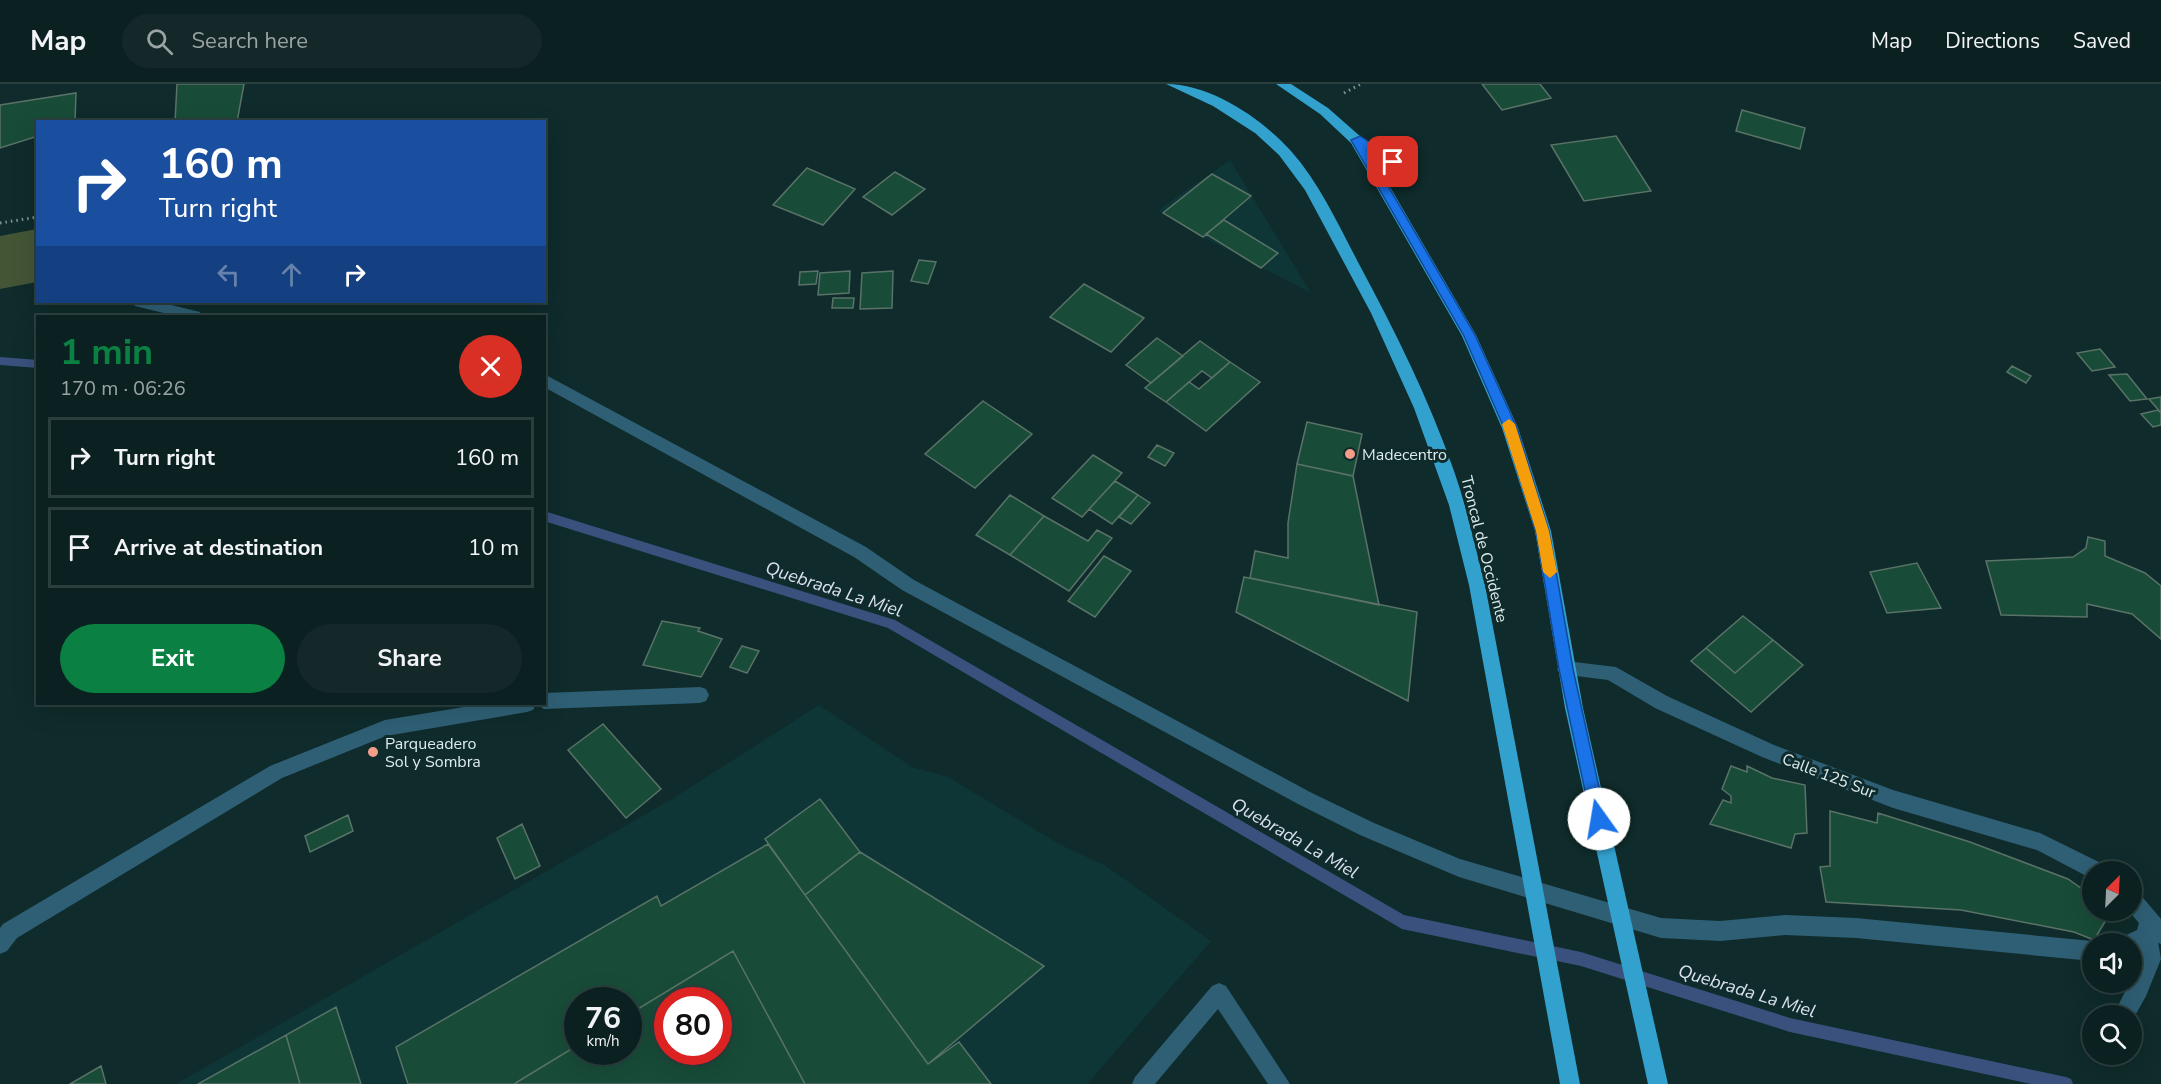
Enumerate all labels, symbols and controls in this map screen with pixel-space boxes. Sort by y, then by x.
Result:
search box [122,14,542,68]
text: Map [30,22,86,60]
icon: search [143,25,176,58]
text: Search here [191,26,308,56]
text: Map [1871,27,1912,55]
text: Directions [1945,27,2040,55]
text: Saved [2073,27,2131,55]
text: 160 m [159,136,283,193]
pin [1367,136,1418,187]
icon: right [60,144,138,222]
icon: arrive [1376,145,1409,178]
text: Turn right [159,190,277,227]
icon: left [212,258,245,291]
icon: ahead [275,258,308,291]
icon: right [338,258,371,291]
text: 1 min [60,328,153,377]
button: close [459,335,522,398]
text: 170 m · 06:26 [60,375,186,402]
icon: right [63,441,96,474]
text: Turn right [114,443,215,473]
text: 160 m [455,443,519,473]
place label: Madecentro [1362,444,1447,466]
marker: Madecentro [1343,447,1357,461]
street label: Troncal de Occidente [1455,474,1513,625]
icon: arrive [63,531,96,564]
text: Arrive at destination [114,533,323,563]
text: 10 m [468,533,519,563]
water label: Quebrada La Miel [762,556,906,622]
button: Exit [60,624,285,693]
button: Share [297,624,522,693]
place label: Parqueadero Sol y Sombra [385,733,481,773]
marker: Parqueadero Sol y Sombra [366,745,380,759]
street label: Calle 125 Sur [1779,748,1879,804]
position arrow [1567,787,1631,851]
water label: Quebrada La Miel [1227,792,1363,884]
north arrow [2082,861,2142,921]
map controls [2082,861,2142,1065]
button: sound [2082,933,2142,993]
water label: Quebrada La Miel [1675,959,1819,1023]
speed limit sign: 80 [654,987,732,1065]
text: 76 [585,998,621,1039]
button: search [2082,1005,2142,1065]
text: km/h [586,1031,620,1051]

